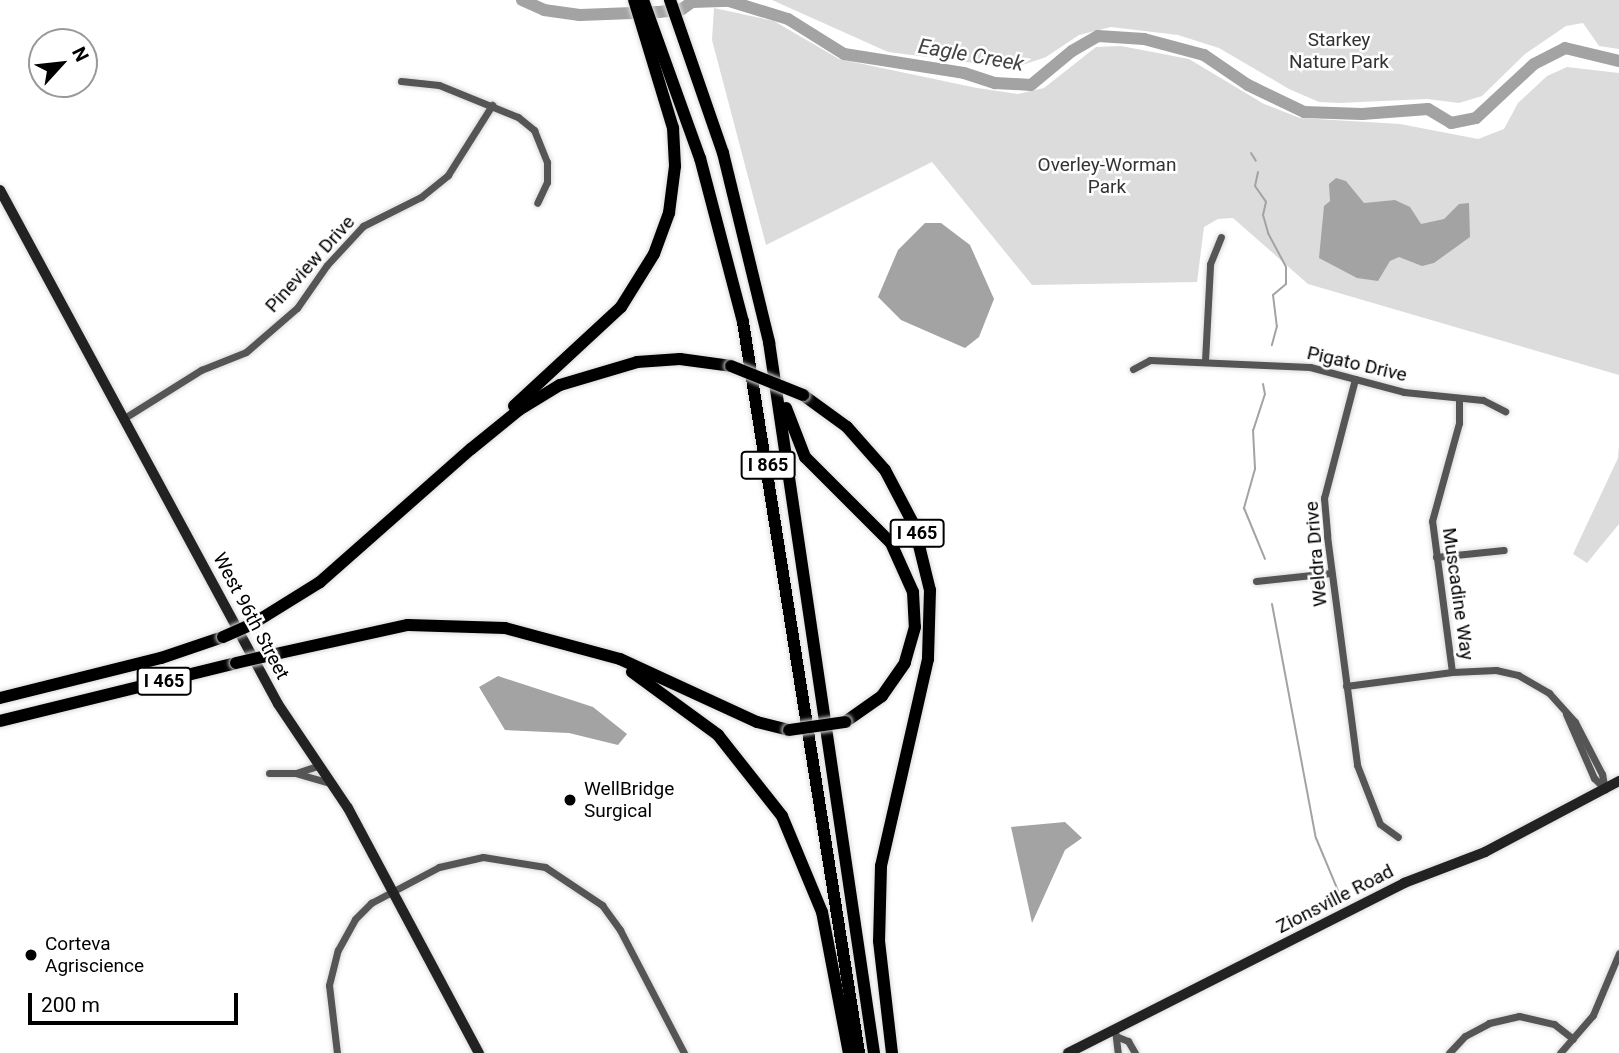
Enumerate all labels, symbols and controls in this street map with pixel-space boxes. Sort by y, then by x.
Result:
north arrow [28,28,98,98]
park label: Starkey Nature Park [1289,29,1389,73]
water label: Eagle Creek [916,33,1026,77]
text: N [67,43,94,65]
park label: Overley-Worman Park [1038,154,1176,198]
street label: Pineview Drive [261,211,359,317]
street label: Pigato Drive [1305,341,1409,387]
road number: I 865 [740,450,796,480]
street label: Weldra Drive [1300,500,1332,608]
road number: I 465 [889,518,945,548]
street label: Muscadine Way [1437,526,1479,662]
street label: West 96th Street [208,549,294,683]
road number: I 465 [136,666,192,696]
place label: WellBridge Surgical [584,778,674,822]
marker: WellBridge Surgical [562,792,578,808]
street label: Zionsville Road [1273,860,1397,938]
place label: Corteva Agriscience [45,933,144,977]
marker: Corteva Agriscience [23,947,39,963]
scale bar [32,979,242,1023]
text: 200 m [41,993,100,1017]

